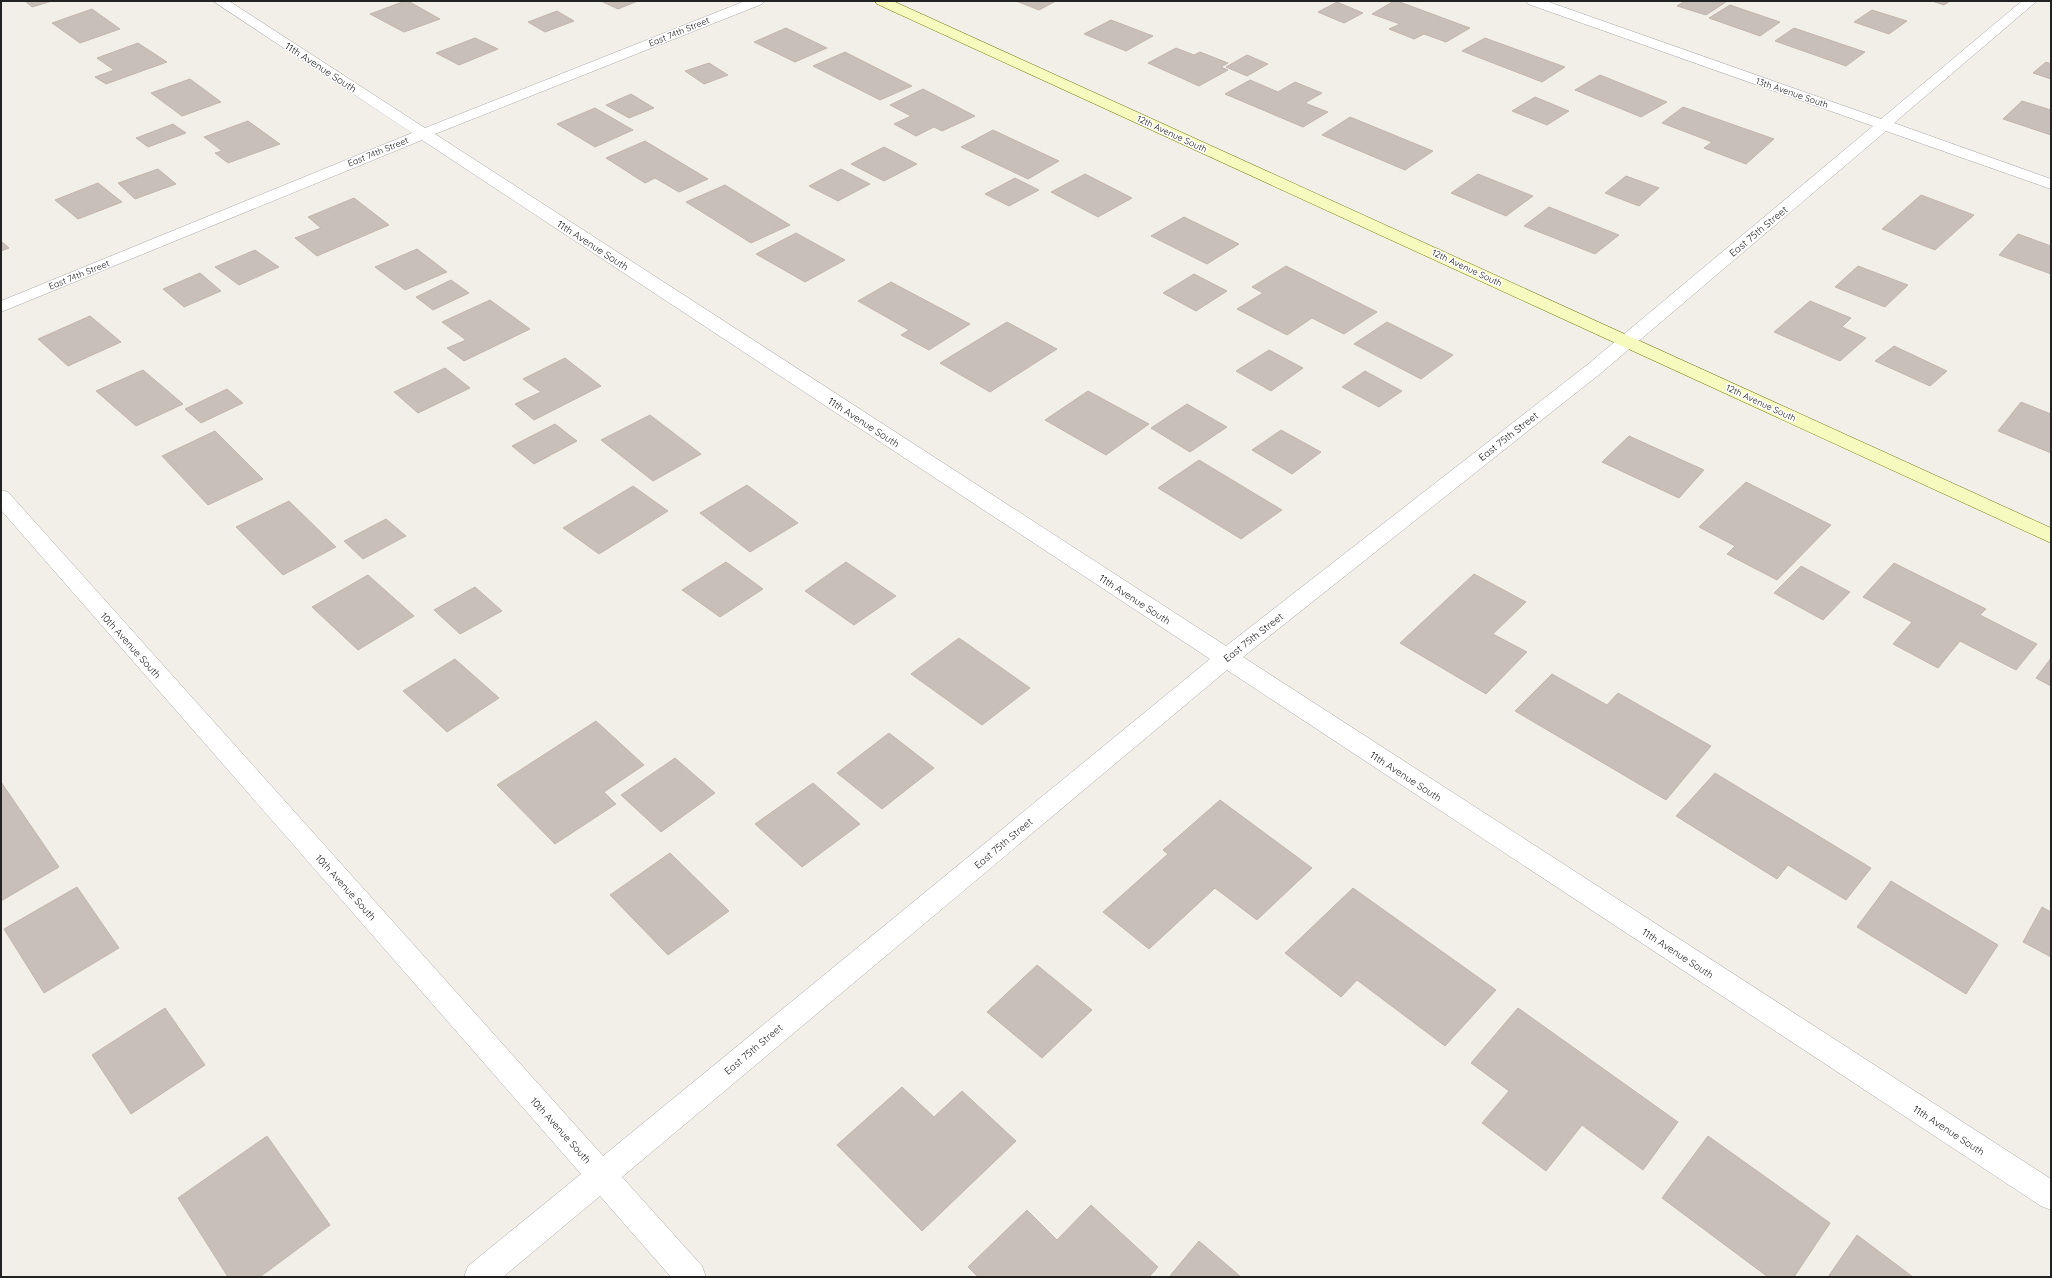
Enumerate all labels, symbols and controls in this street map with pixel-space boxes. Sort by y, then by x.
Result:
street label: East 74th Street [647,14,711,49]
street label: 11th Avenue South [283,39,359,95]
street label: 13th Avenue South [1755,75,1830,110]
street label: 12th Avenue South [1135,113,1209,155]
street label: East 74th Street [346,134,410,169]
street label: East 75th Street [1726,203,1791,260]
street label: 11th Avenue South [555,217,631,273]
street label: 12th Avenue South [1430,247,1504,289]
street label: East 74th Street [47,257,111,292]
street label: 12th Avenue South [1724,382,1798,424]
street label: 11th Avenue South [826,394,902,450]
street label: East 75th Street [1476,409,1541,464]
street label: 11th Avenue South [1097,571,1173,627]
street label: 10th Avenue South [97,609,164,681]
street label: East 75th Street [1221,610,1286,665]
street label: 11th Avenue South [1368,748,1444,804]
street label: East 75th Street [971,815,1036,872]
street label: 10th Avenue South [312,851,379,923]
street label: 11th Avenue South [1640,925,1716,981]
street label: East 75th Street [721,1021,786,1078]
street label: 10th Avenue South [527,1094,594,1166]
street label: 11th Avenue South [1911,1102,1987,1158]

